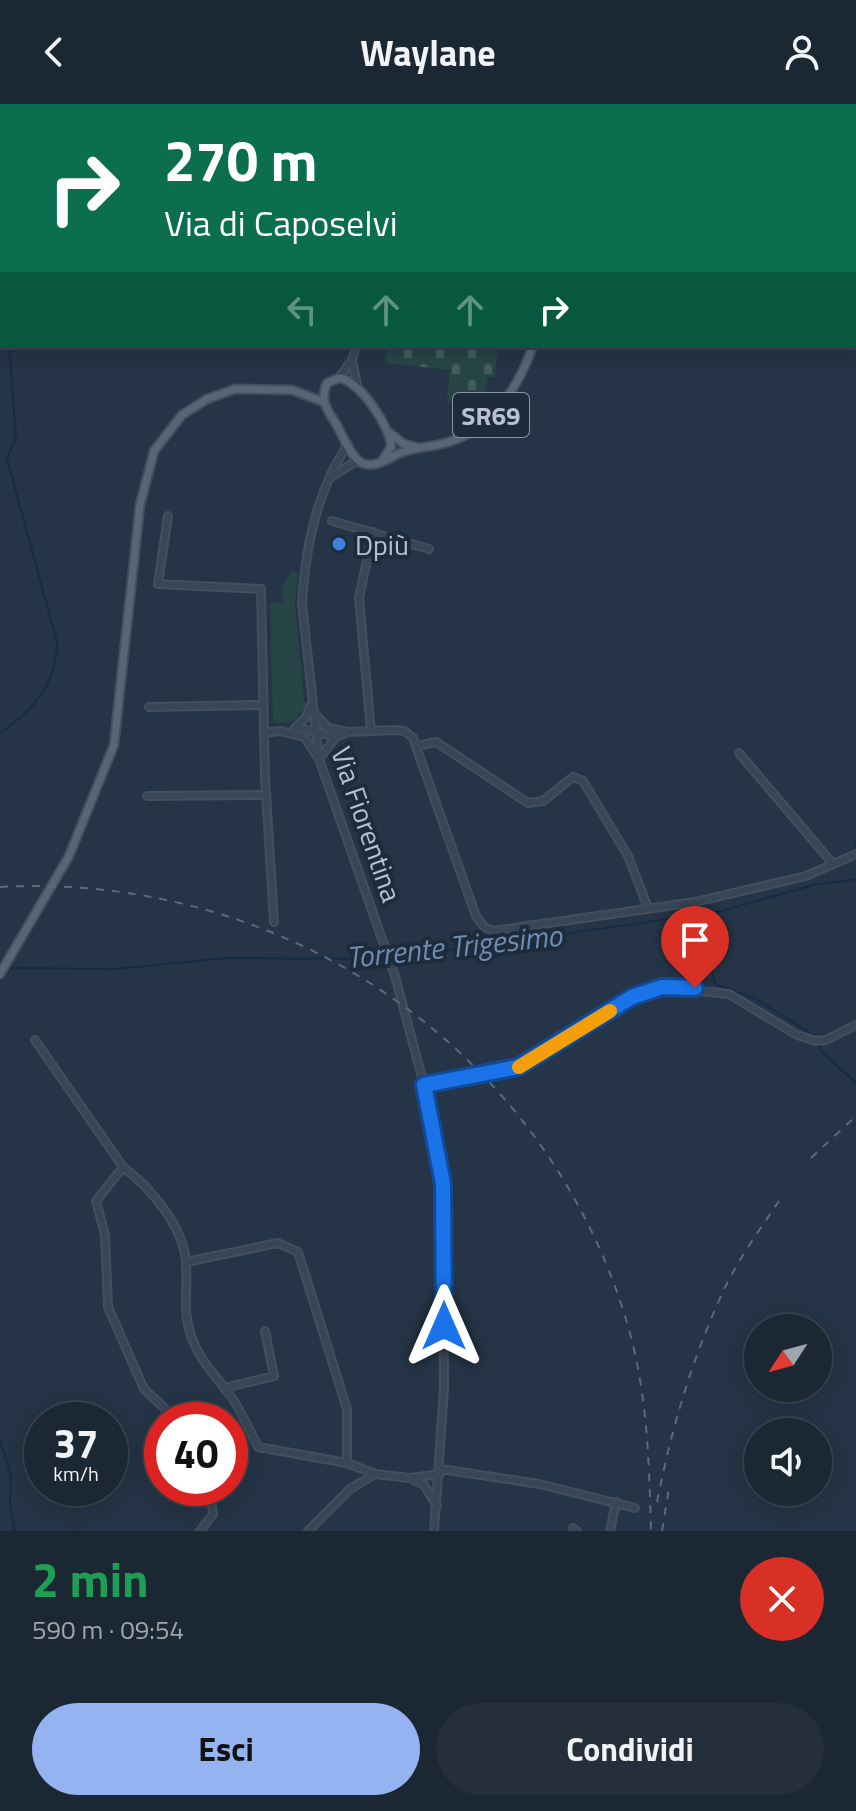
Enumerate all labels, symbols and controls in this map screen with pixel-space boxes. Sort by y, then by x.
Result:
text: Waylane [360,25,496,80]
icon: back [32,30,76,74]
icon: person [780,30,824,74]
text: 270 m [164,118,317,203]
icon: right [32,136,136,240]
text: Via di Caposelvi [164,195,398,250]
icon: left [280,288,324,332]
icon: ahead [364,288,408,332]
icon: ahead [448,288,492,332]
icon: right [532,288,576,332]
road number: SR69 [453,393,529,437]
place label: Dpiù [355,523,409,566]
marker: Dpiù [330,535,348,553]
street label: Via Fiorentina [320,741,414,907]
pin [661,906,729,988]
water label: Torrente Trigesimo [344,912,565,980]
icon: arrive [673,918,717,962]
position arrow [402,1284,486,1368]
north arrow [744,1314,832,1402]
map controls [744,1314,832,1506]
speed limit sign: 40 [144,1402,248,1506]
text: 37 [54,1413,98,1474]
button: sound [744,1418,832,1506]
text: km/h [53,1458,99,1489]
text: 2 min [32,1543,149,1616]
button: close [740,1557,824,1641]
text: 590 m · 09:54 [32,1610,184,1649]
button: Esci [32,1703,420,1795]
button: Condividi [436,1703,824,1795]

